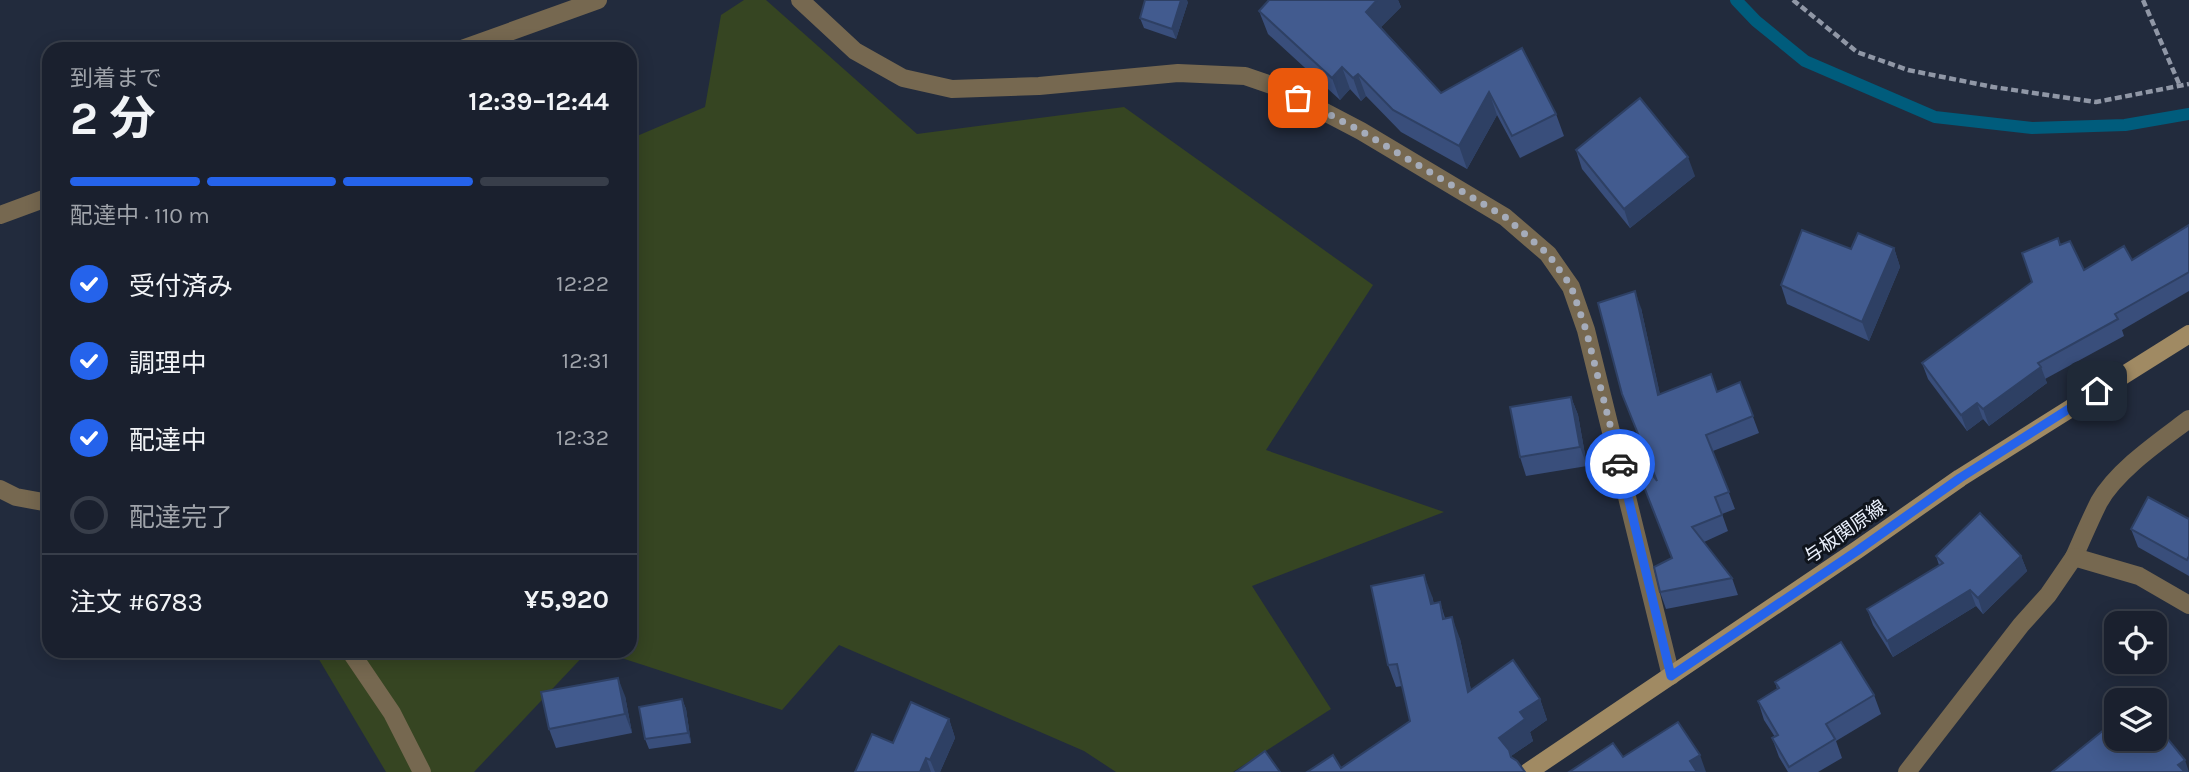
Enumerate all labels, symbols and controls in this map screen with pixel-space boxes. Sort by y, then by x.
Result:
text: 到着まで [70,65,162,92]
pin [1268,68,1328,128]
icon: bag [1279,79,1317,117]
text: 12:39–12:44 [468,86,609,117]
text: 2 分 [70,92,155,146]
text: 配達中 · 110 m [70,202,210,229]
icon: check [70,265,108,303]
text: 12:22 [556,270,609,297]
text: 受付済み [129,271,233,302]
icon: check [70,342,108,380]
text: 12:31 [562,347,609,374]
text: 調理中 [129,348,207,379]
pin [2067,361,2127,421]
icon: home [2078,372,2116,410]
icon: check [70,419,108,457]
text: 12:32 [556,424,609,451]
text: 配達中 [129,425,207,456]
courier [1585,429,1655,499]
icon: car [1601,445,1639,483]
street label: 与板関原線 [1800,496,1890,568]
text: 配達完了 [129,502,233,533]
text: ¥5,920 [524,584,609,615]
text: 注文 #6783 [70,587,203,618]
map controls [2104,611,2167,751]
button: locate [2104,611,2167,674]
button: layers [2104,688,2167,751]

